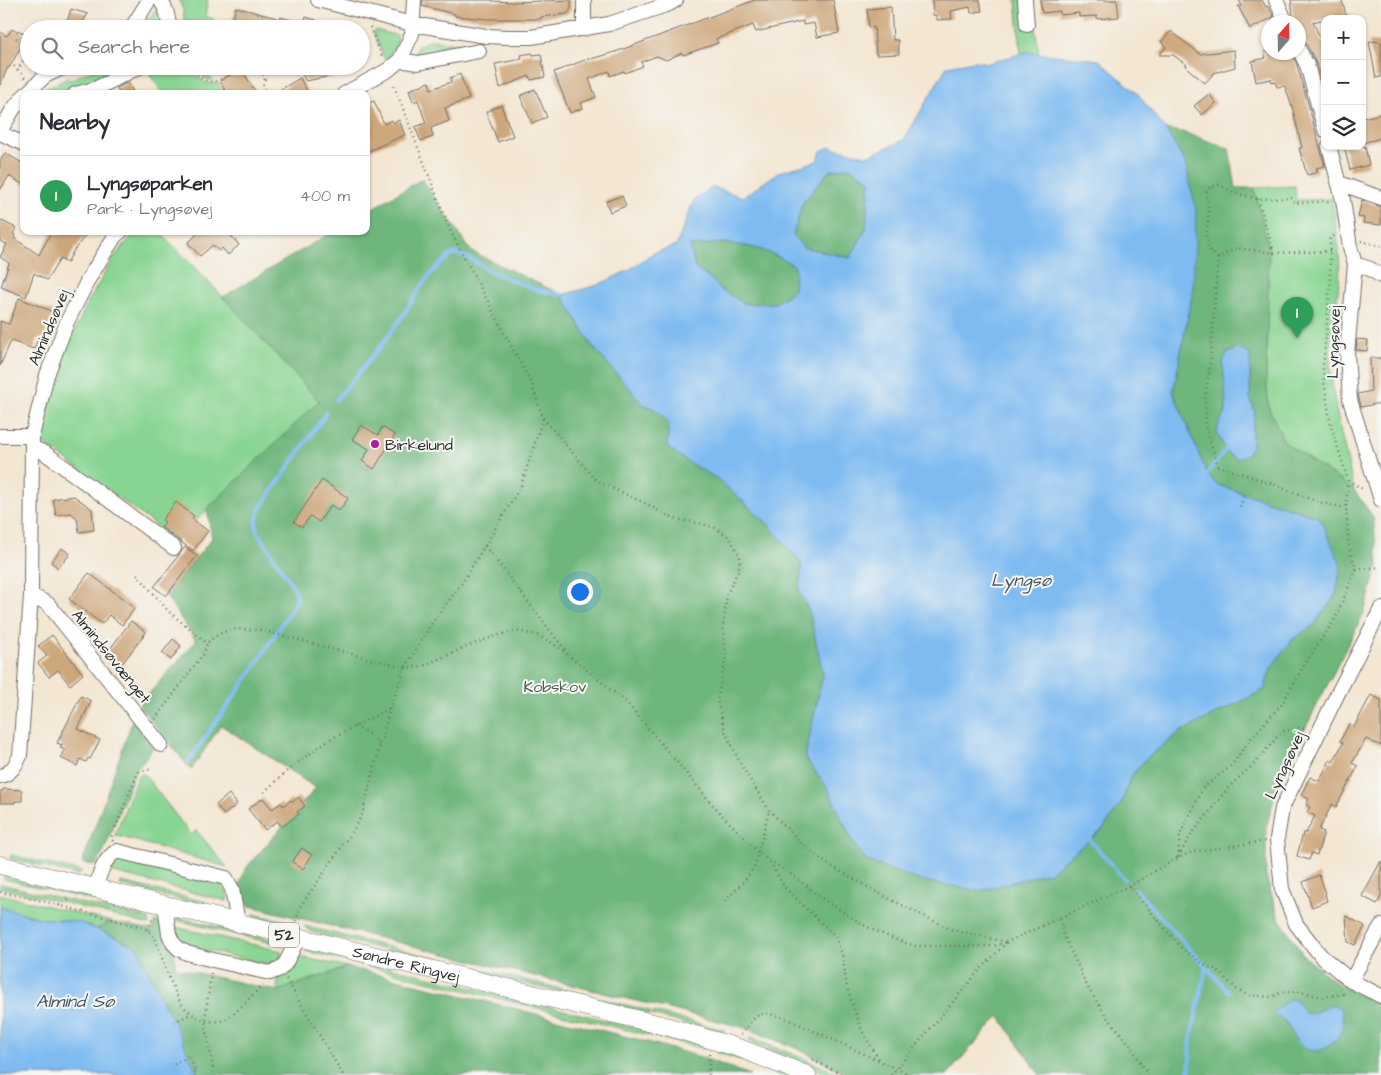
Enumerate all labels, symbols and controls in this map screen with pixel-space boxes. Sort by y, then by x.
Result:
north arrow [1261,15,1306,60]
map controls [1321,15,1366,150]
button: + [1321,15,1366,60]
search box [20,20,370,75]
icon: search [38,34,66,62]
text: Search here [78,34,190,61]
button: − [1321,60,1366,105]
button: layers [1321,105,1366,150]
text: Nearby [40,108,110,137]
text: Lyngsøparken [87,171,212,198]
text: 1 [55,185,57,207]
text: 400 m [300,185,350,207]
text: Park · Lyngsøvej [87,198,212,220]
street label: Almindsøvej [23,286,75,369]
pin: 1 [1281,297,1313,338]
street label: Lyngsøvej [1322,305,1347,379]
place label: Birkelund [385,434,453,456]
marker: Birkelund [369,438,381,450]
water label: Lyngsø [991,568,1053,594]
your location [567,579,593,605]
street label: Almindsøvænget [66,605,156,709]
park label: Kobskov [524,676,587,698]
street label: Lyngsøvej [1260,728,1311,804]
road number: 52 [269,922,299,948]
street label: Søndre Ringvej [350,941,462,988]
water label: Almind Sø [36,989,116,1014]

